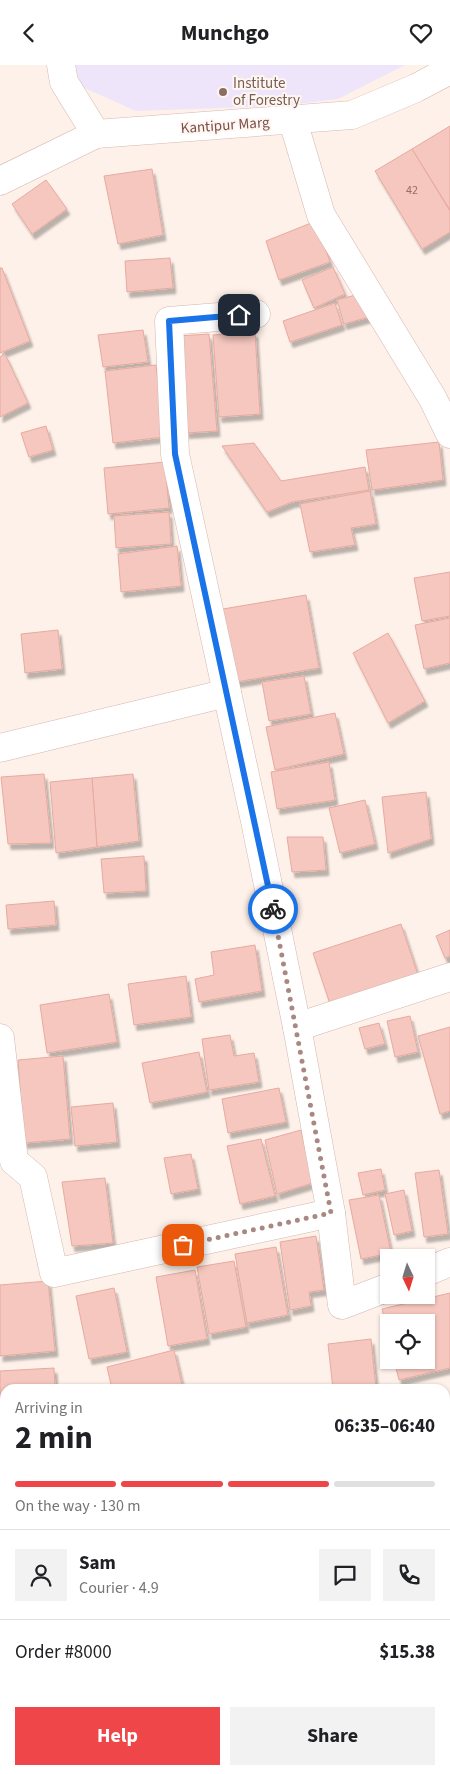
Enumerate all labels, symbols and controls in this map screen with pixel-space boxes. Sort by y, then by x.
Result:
text: Munchgo [181,17,269,49]
icon: back [15,19,43,47]
icon: heart [407,19,435,47]
place label: Institute of Forestry [233,73,300,111]
marker: Institute of Forestry [217,86,229,98]
street label: Kantipur Marg [180,112,271,139]
house number: 42 [406,182,418,199]
pin [218,294,260,336]
icon: home [225,301,253,329]
courier [248,884,298,934]
icon: bike [259,895,287,923]
pin [162,1224,204,1266]
icon: bag [169,1231,197,1259]
north arrow [380,1249,435,1304]
map controls [380,1249,435,1369]
button: locate [380,1314,435,1369]
text: Arriving in [15,1397,83,1419]
text: 06:35–06:40 [334,1413,435,1440]
text: 2 min [15,1415,93,1461]
text: On the way · 130 m [15,1495,140,1517]
button: person [15,1549,67,1601]
button: chat [319,1549,371,1601]
button: phone [383,1549,435,1601]
text: Sam [79,1550,116,1577]
text: Courier · 4.9 [79,1577,159,1599]
text: Order #8000 [15,1639,112,1666]
text: $15.38 [379,1639,435,1666]
button: Help [15,1707,220,1765]
button: Share [230,1707,435,1765]

